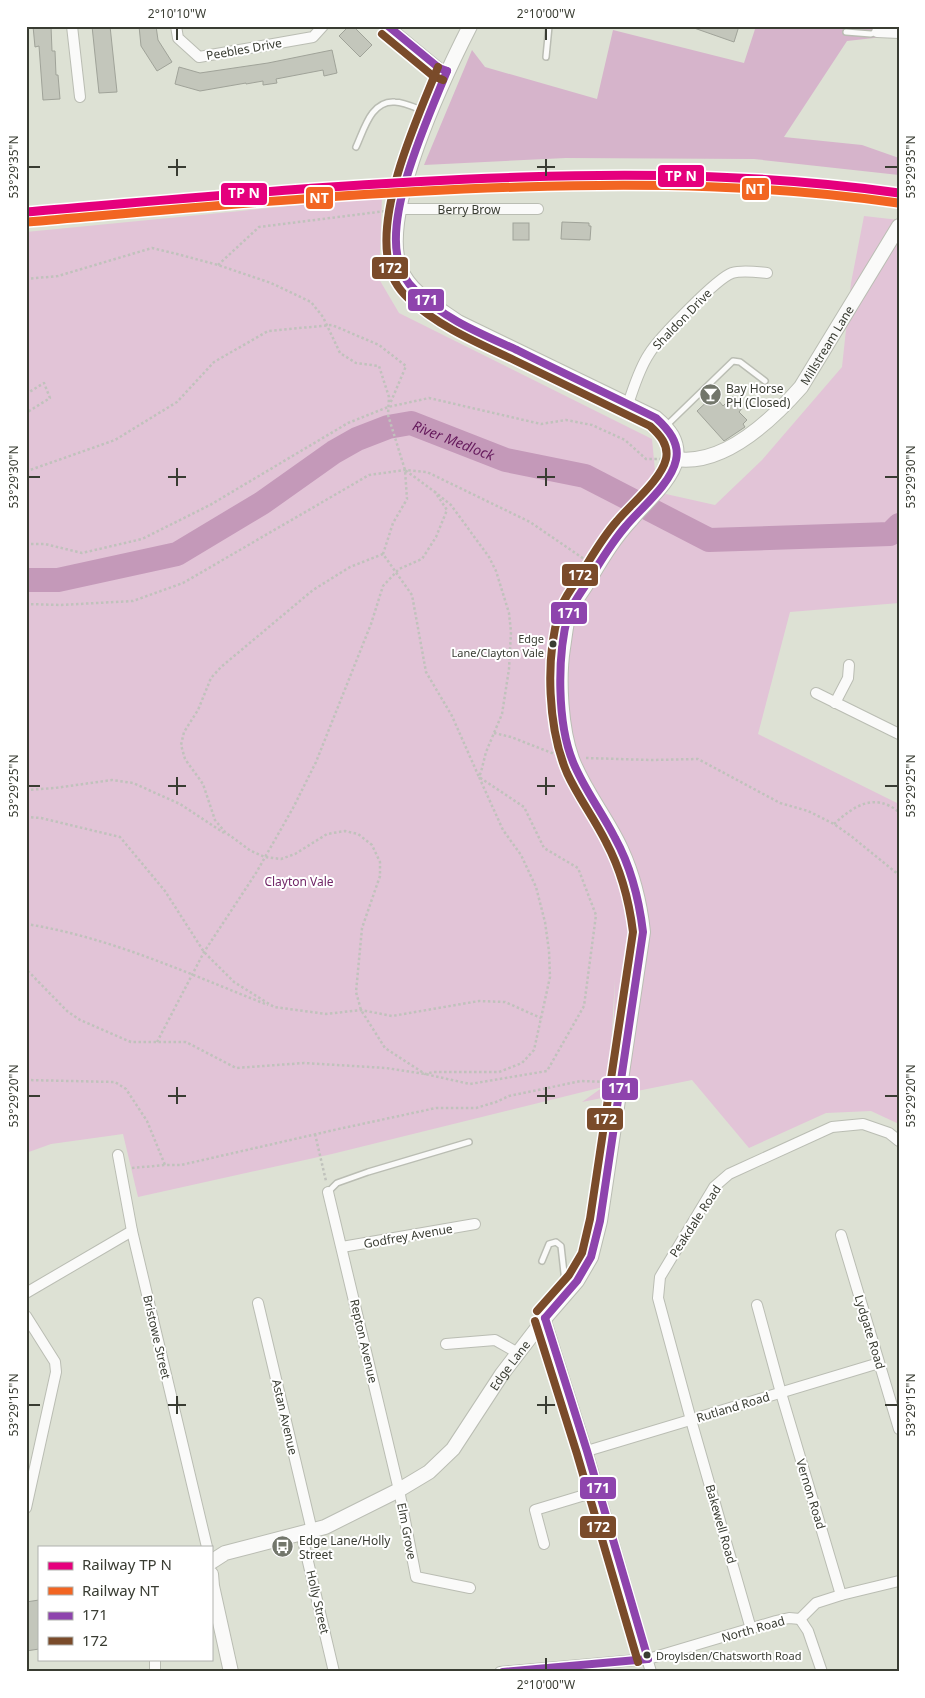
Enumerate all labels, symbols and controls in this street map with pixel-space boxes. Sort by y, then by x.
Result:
text: 2°10'10"W [148,5,206,22]
text: 2°10'00"W [517,5,575,22]
street label: Peebles Drive [205,34,283,64]
text: 53°29'35"N [5,135,22,199]
text: 53°29'35"N [902,135,919,199]
line badge: TP N [657,164,705,188]
text: TP N [665,166,697,185]
line badge: NT [741,177,770,201]
text: NT [745,179,765,198]
line badge: TP N [220,182,268,206]
text: TP N [228,183,260,202]
line badge: NT [305,186,334,210]
text: NT [309,188,329,207]
street label: Berry Brow [438,201,501,218]
line badge: 172 [371,256,409,280]
text: 172 [378,258,402,277]
street label: Shaldon Drive [649,285,716,353]
line badge: 171 [407,288,445,312]
text: 171 [414,290,438,309]
street label: Millstream Lane [796,302,857,388]
place label: Bay Horse PH (Closed) [726,380,791,411]
bar icon: Bay Horse PH (Closed) [698,383,722,407]
water label: River Medlock [410,415,498,464]
text: 53°29'30"N [5,445,22,509]
text: 53°29'30"N [902,445,919,509]
line badge: 172 [561,563,599,587]
text: 172 [568,565,592,584]
line badge: 171 [550,601,588,625]
text: 171 [557,603,581,622]
place label: Edge Lane/Clayton Vale [452,631,544,660]
marker: Edge Lane/Clayton Vale [548,639,558,649]
text: 53°29'25"N [5,754,22,818]
text: 53°29'25"N [902,754,919,818]
park label: Clayton Vale [264,873,334,890]
text: 53°29'20"N [5,1064,22,1128]
text: 53°29'20"N [902,1064,919,1128]
line badge: 171 [601,1077,639,1101]
text: 171 [608,1078,632,1097]
line badge: 172 [586,1107,624,1131]
text: 172 [593,1109,617,1128]
street label: Peakdale Road [665,1182,725,1260]
street label: Godfrey Avenue [362,1220,454,1252]
street label: Bristowe Street [139,1293,175,1381]
street label: Lydgate Road [851,1293,889,1371]
street label: Repton Avenue [346,1297,382,1385]
street label: Edge Lane [485,1336,534,1394]
text: 53°29'15"N [5,1373,22,1437]
text: 53°29'15"N [902,1373,919,1437]
street label: Astan Avenue [268,1377,302,1457]
street label: Rutland Road [694,1388,772,1426]
street label: Vernon Road [792,1457,830,1531]
line badge: 171 [579,1476,617,1500]
text: 171 [586,1478,610,1497]
street label: Bakewell Road [702,1482,740,1566]
street label: Elm Grove [393,1501,421,1561]
line badge: 172 [579,1515,617,1539]
text: 172 [586,1517,610,1536]
place label: Edge Lane/Holly Street [299,1532,391,1563]
bus stop icon: Edge Lane/Holly Street [271,1535,295,1559]
legend [38,1546,212,1660]
text: Railway TP N [82,1554,172,1574]
street label: Holly Street [302,1568,334,1636]
text: Railway NT [82,1580,160,1600]
text: 171 [82,1604,108,1624]
street label: North Road [719,1612,787,1646]
text: 172 [82,1630,108,1650]
place label: Droylsden/Chatsworth Road [656,1648,801,1663]
marker: Droylsden/Chatsworth Road [642,1650,652,1660]
text: 2°10'00"W [517,1676,575,1693]

